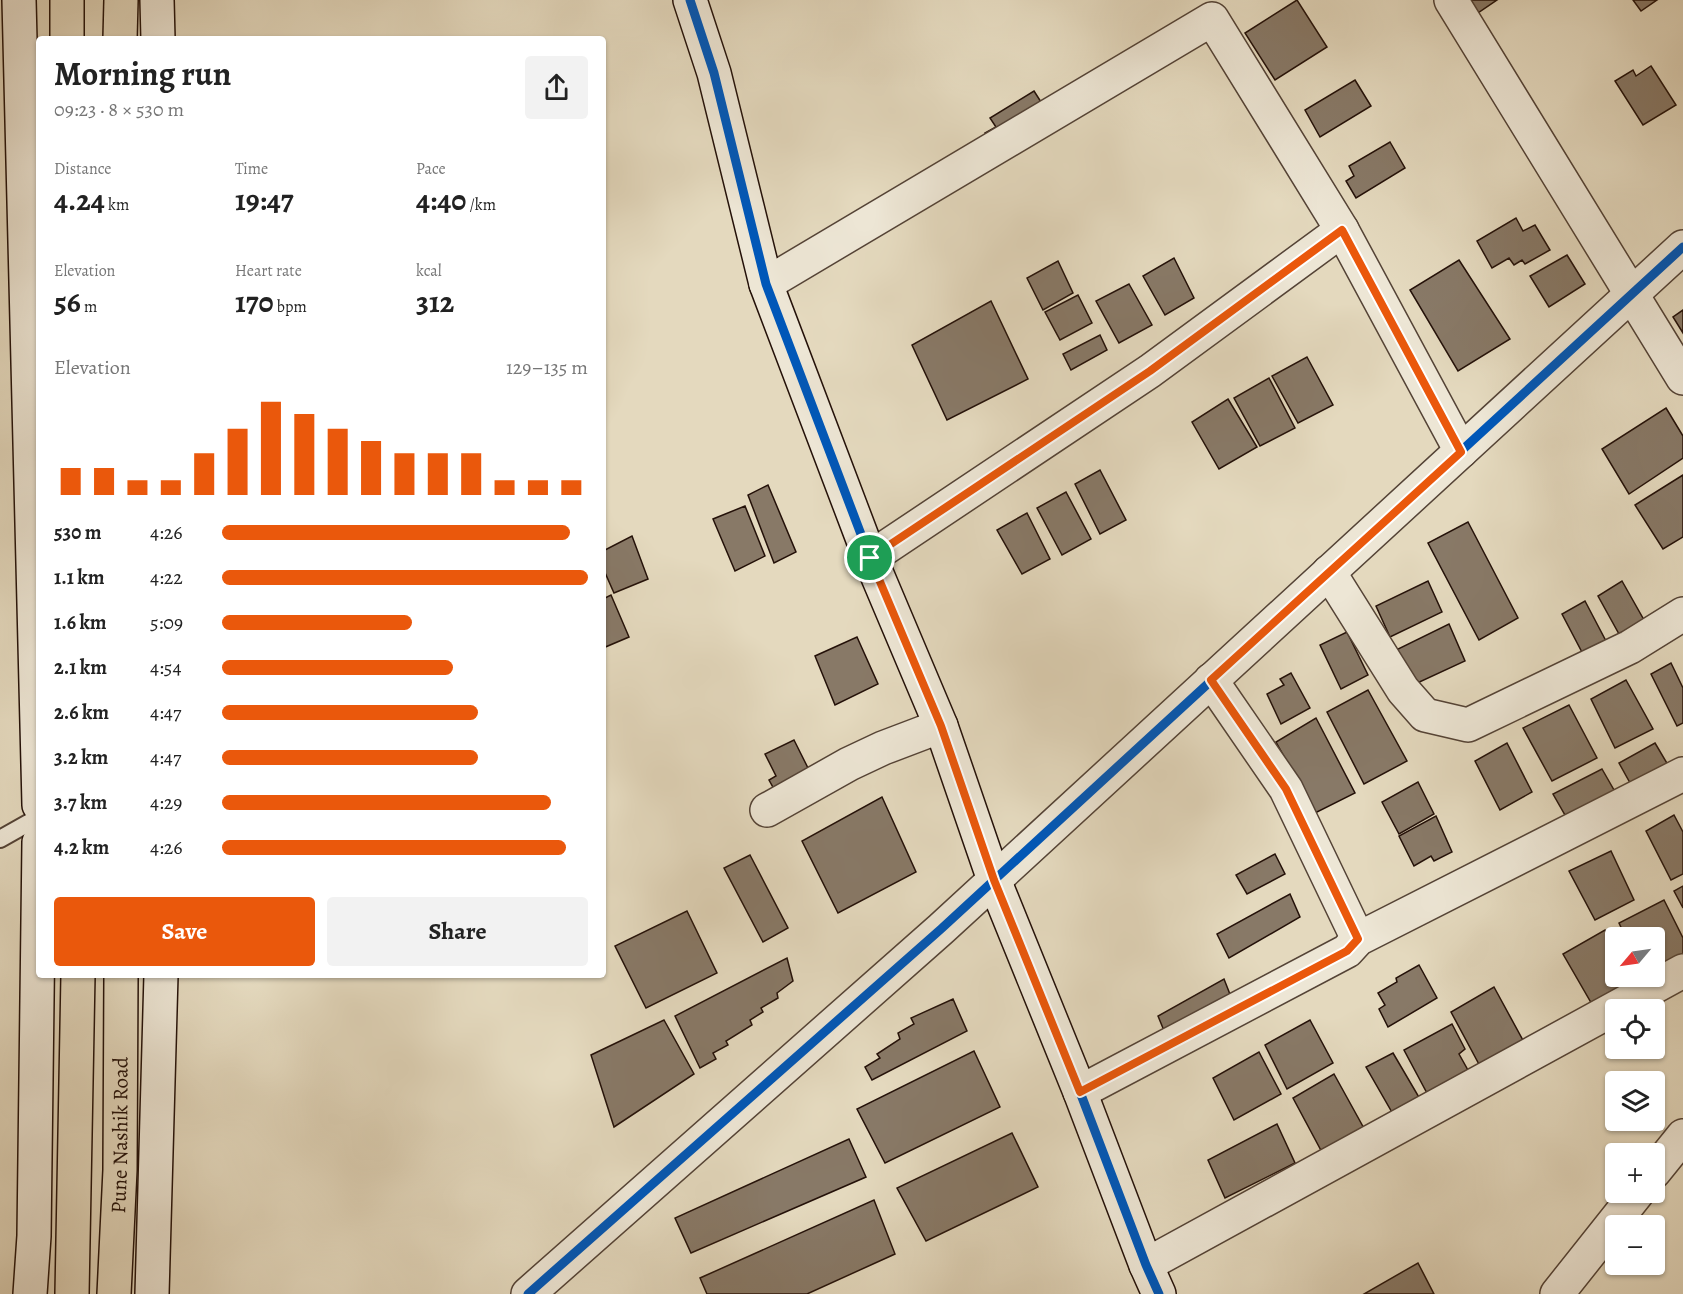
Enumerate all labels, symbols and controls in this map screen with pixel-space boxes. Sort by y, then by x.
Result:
text: Morning run [54,51,231,96]
button: share [525,56,588,119]
text: 09:23 · 8 × 530 m [54,96,184,123]
text: Distance [54,158,111,180]
text: Time [235,158,268,180]
text: Pace [416,158,446,180]
text: 4.24 [54,180,105,220]
text: 19:47 [235,180,294,220]
text: 4:40 [416,180,466,220]
text: km [105,194,129,216]
text: /km [466,194,496,216]
text: Elevation [54,260,115,282]
text: Heart rate [235,260,302,282]
text: kcal [416,260,442,282]
text: 56 [54,282,81,322]
text: 170 [235,282,274,322]
text: 312 [416,282,454,322]
text: m [81,296,97,318]
text: bpm [274,296,307,318]
text: Elevation [54,354,131,381]
text: 129–135 m [506,354,588,381]
text: 530 m [54,519,101,546]
text: 4:26 [150,519,183,546]
pin [844,532,895,583]
icon: arrive [853,541,886,574]
text: 1.1 km [54,564,104,591]
text: 4:22 [150,564,183,591]
text: 1.6 km [54,609,107,636]
text: 5:09 [150,609,183,636]
text: 2.1 km [54,654,107,681]
text: 4:54 [150,654,181,681]
text: 2.6 km [54,699,109,726]
text: 4:47 [150,699,181,726]
text: 3.2 km [54,744,108,771]
text: 4:47 [150,744,181,771]
text: 3.7 km [54,789,107,816]
text: 4:29 [150,789,182,816]
text: 4.2 km [54,834,109,861]
text: 4:26 [150,834,183,861]
button: Save [54,897,315,966]
button: Share [327,897,588,966]
north arrow [1605,927,1665,987]
map controls [1605,927,1665,1275]
button: locate [1605,999,1665,1059]
street label: Pune Nashik Road [104,1056,135,1214]
button: layers [1605,1071,1665,1131]
button: + [1605,1143,1665,1203]
button: − [1605,1215,1665,1275]

